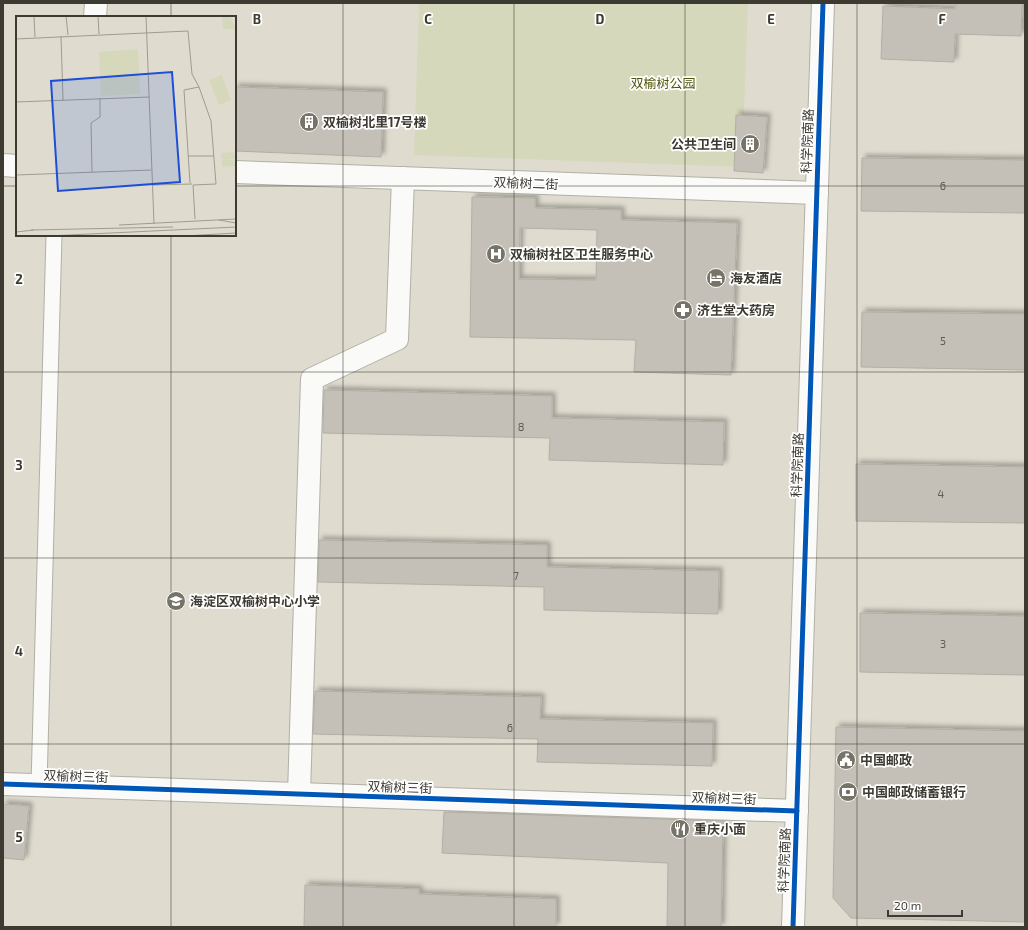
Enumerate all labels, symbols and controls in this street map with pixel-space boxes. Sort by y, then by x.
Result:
text: B [253,11,261,27]
text: C [424,11,432,27]
text: D [596,11,605,27]
text: E [767,11,775,27]
text: F [938,11,946,27]
inset map [16,16,236,236]
park label: 双榆树公园 [630,75,696,91]
street label: 科学院南路 [798,108,816,174]
building icon: 双榆树北里17号楼 [298,111,320,133]
place label: 双榆树北里17号楼 [323,114,426,130]
building icon: 公共卫生间 [739,133,761,155]
place label: 公共卫生间 [671,136,736,152]
street label: 双榆树二街 [493,174,559,192]
house number: 6 [940,179,946,192]
hospital icon: 双榆树社区卫生服务中心 [485,243,507,265]
place label: 双榆树社区卫生服务中心 [510,246,653,262]
hotel icon: 海友酒店 [705,267,727,289]
place label: 海友酒店 [730,270,782,286]
text: 2 [15,271,23,287]
pharmacy icon: 济生堂大药房 [672,299,694,321]
place label: 济生堂大药房 [697,302,775,318]
house number: 5 [940,334,946,347]
house number: 8 [518,420,524,433]
street label: 科学院南路 [788,432,806,498]
text: 3 [15,457,23,473]
house number: 4 [938,487,945,500]
house number: 7 [513,569,519,582]
school or university icon: 海淀区双榆树中心小学 [165,590,187,612]
place label: 海淀区双榆树中心小学 [190,593,320,609]
house number: 3 [940,637,946,650]
text: 4 [15,643,23,659]
house number: 6 [507,721,513,734]
public building icon: 中国邮政 [835,749,857,771]
place label: 中国邮政 [860,752,912,768]
street label: 双榆树三街 [43,767,109,785]
street label: 双榆树三街 [367,778,433,796]
bank icon: 中国邮政储蓄银行 [837,781,859,803]
place label: 中国邮政储蓄银行 [862,784,966,800]
street label: 双榆树三街 [691,789,757,807]
restaurant icon: 重庆小面 [669,818,691,840]
place label: 重庆小面 [694,821,746,837]
street label: 科学院南路 [775,827,793,893]
text: 5 [15,829,23,845]
scale bar [888,892,962,918]
text: 20 m [894,898,921,912]

